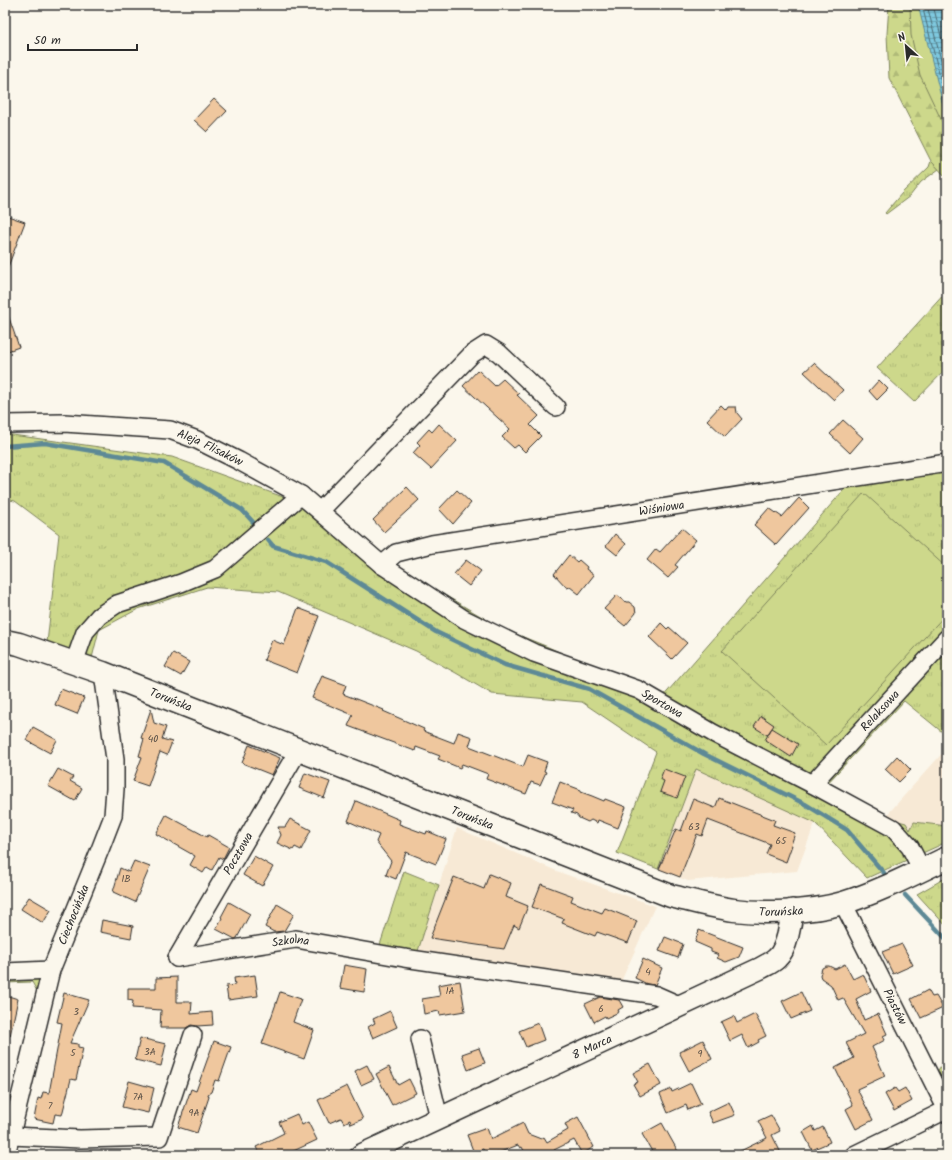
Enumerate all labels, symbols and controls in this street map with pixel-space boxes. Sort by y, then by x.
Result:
scale bar [28,26,137,52]
north arrow [886,26,926,66]
text: N [895,28,909,48]
text: 50 m [34,31,61,50]
street label: Aleja Flisaków [174,424,247,472]
street label: Wiśniowa [638,495,686,521]
street label: Toruńska [147,683,195,717]
street label: Sportowa [638,684,687,723]
street label: Relaksowa [856,685,904,736]
house number: 40 [148,731,158,747]
street label: Toruńska [448,801,497,835]
house number: 63 [688,819,700,835]
street label: Pocztowa [218,828,258,878]
house number: 65 [776,833,787,849]
house number: 1B [121,871,131,887]
street label: Ciechocińska [53,881,94,948]
street label: Toruńska [759,901,805,921]
street label: Szkolna [270,929,311,952]
house number: 4 [645,964,651,980]
house number: 1A [445,983,455,999]
street label: Piastów [878,985,913,1029]
house number: 6 [598,1001,604,1017]
house number: 3 [73,1004,79,1020]
street label: 8 Marca [569,1029,615,1065]
house number: 3A [144,1044,156,1060]
house number: 5 [70,1045,76,1061]
house number: 9 [698,1046,703,1062]
house number: 7A [133,1089,143,1105]
house number: 7 [48,1098,53,1114]
house number: 9A [189,1105,199,1121]

